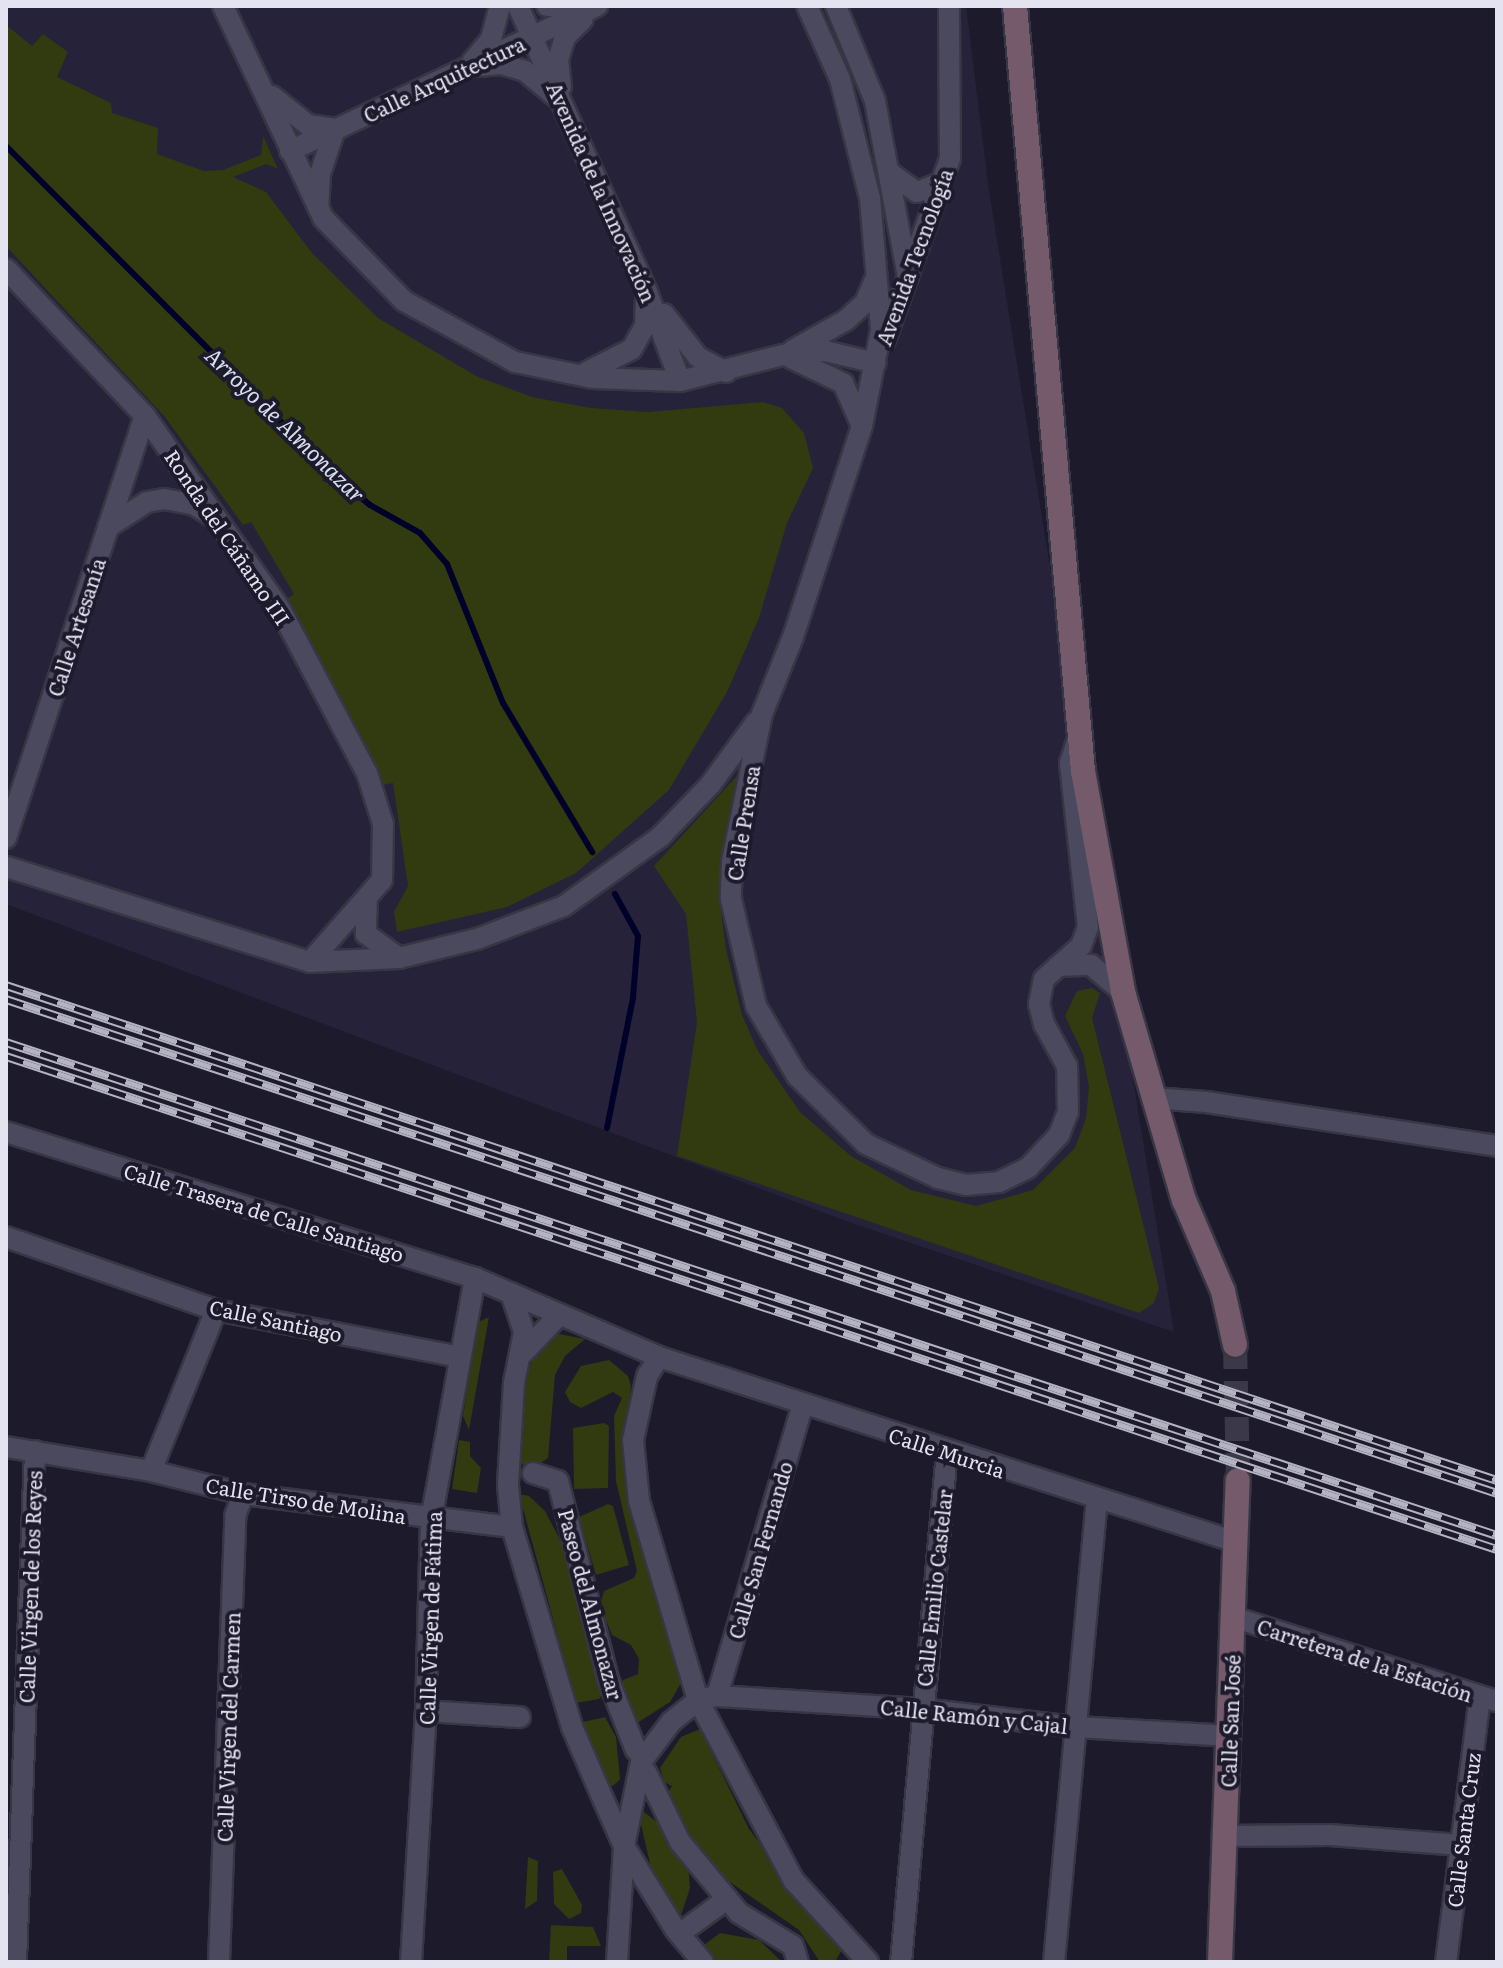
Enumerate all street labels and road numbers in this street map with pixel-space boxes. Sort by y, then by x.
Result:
street label: Calle Arquitectura [359,31,529,127]
street label: Avenida de la Innovación [543,78,661,306]
street label: Avenida Tecnología [871,165,957,349]
street label: Ronda del Cáñamo III [160,445,296,629]
street label: Calle Artesanía [42,555,110,699]
street label: Calle Prensa [722,764,764,882]
street label: Calle Trasera de Calle Santiago [121,1158,407,1266]
street label: Calle Santiago [207,1294,345,1346]
street label: Calle Murcia [886,1422,1008,1482]
street label: Calle San Fernando [723,1458,797,1642]
street label: Calle Virgen de los Reyes [14,1470,46,1704]
street label: Calle Tirso de Molina [204,1472,408,1528]
street label: Calle Emilio Castelar [912,1488,956,1688]
street label: Paseo del Almonazar [554,1506,628,1702]
street label: Calle Virgen de Fátima [414,1511,446,1725]
street label: Calle Virgen del Carmen [212,1612,244,1842]
street label: Carretera de la Estación [1254,1614,1476,1706]
street label: Calle San José [1216,1654,1244,1788]
street label: Calle Ramón y Cajal [879,1694,1069,1738]
street label: Calle Santa Cruz [1442,1751,1484,1909]

